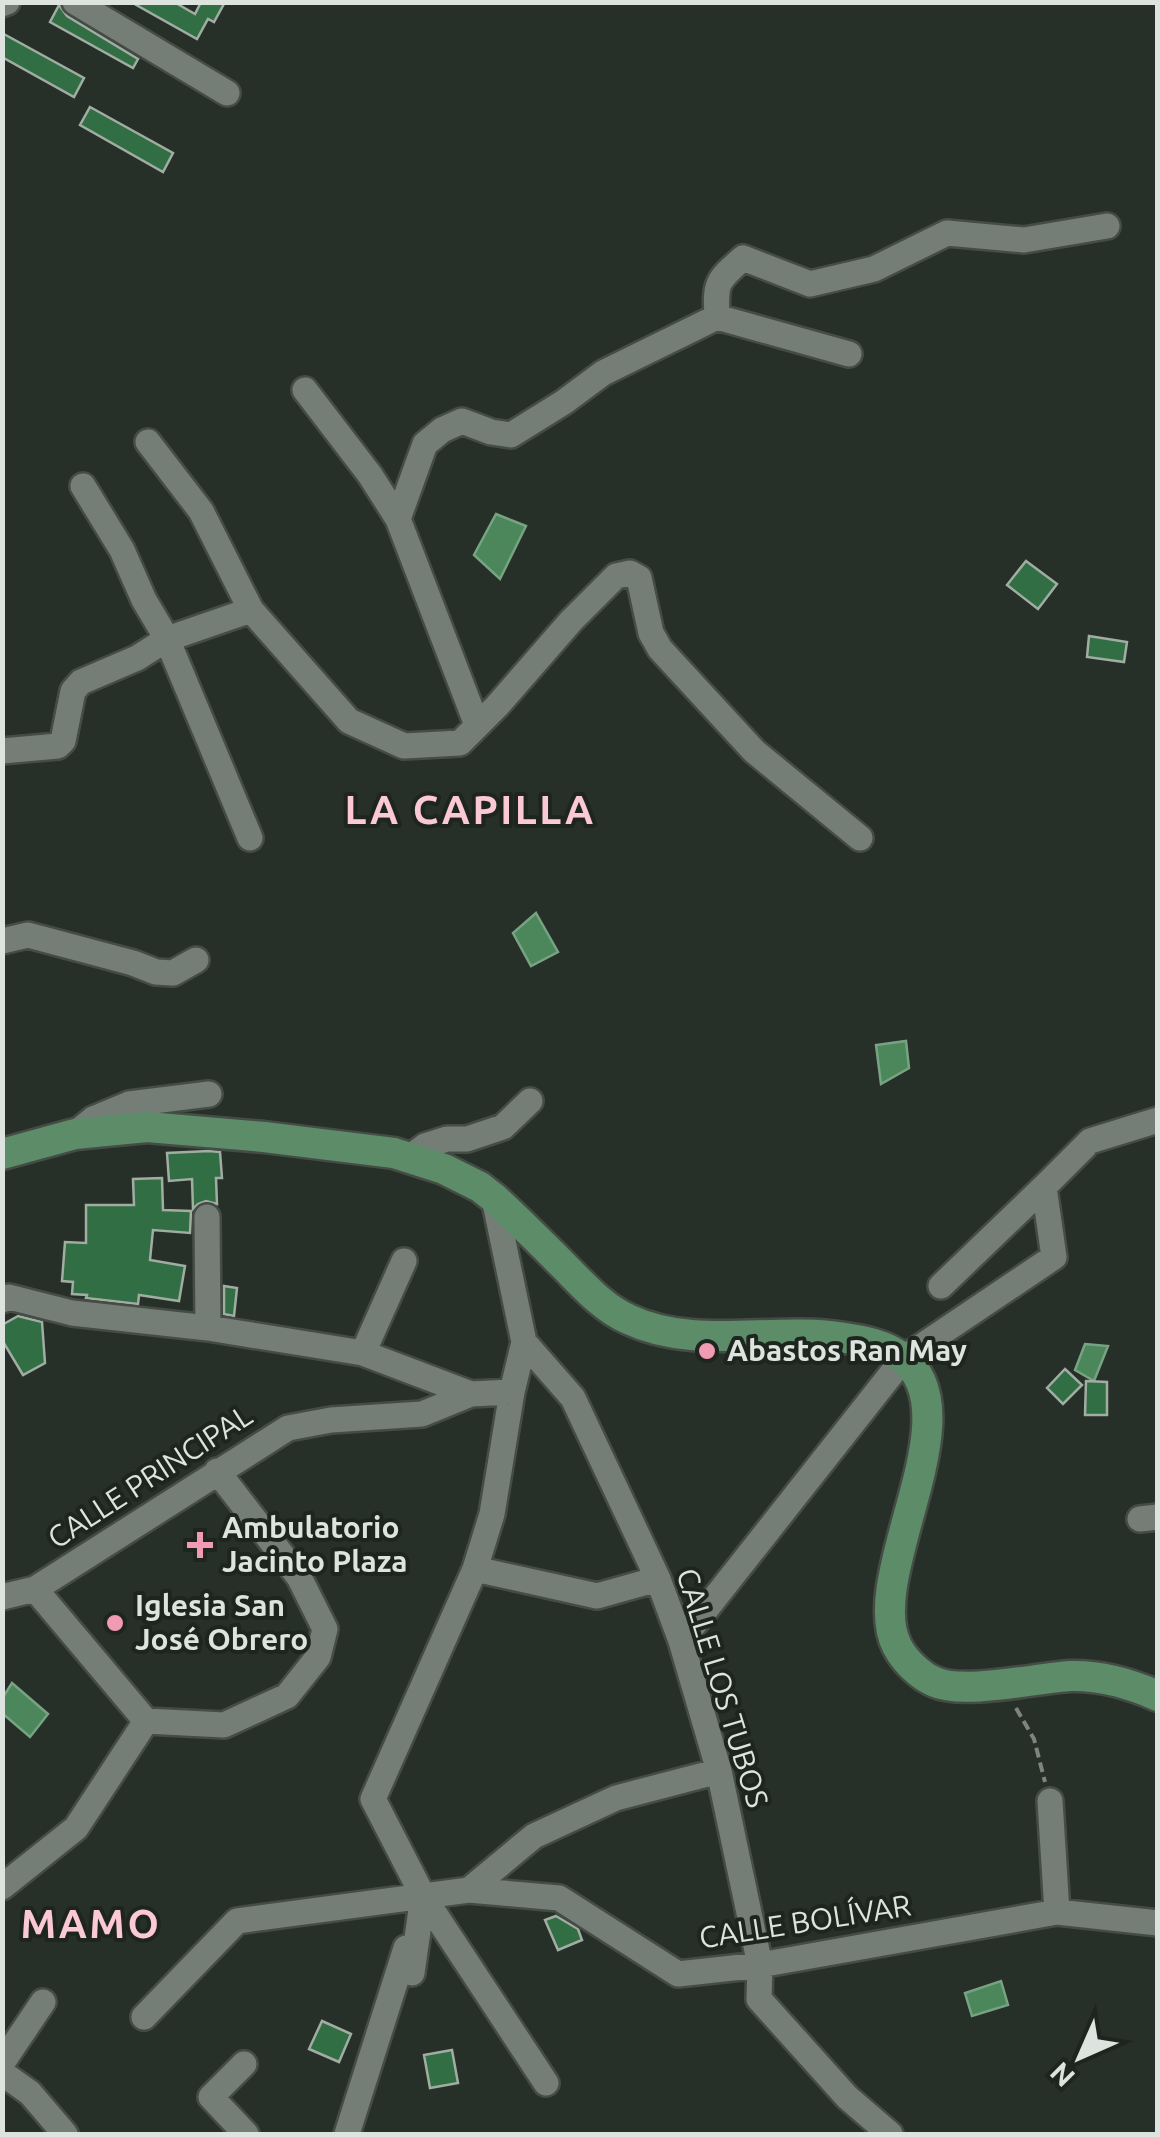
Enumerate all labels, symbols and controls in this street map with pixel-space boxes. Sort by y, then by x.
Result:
district label: LA CAPILLA [344,787,596,832]
place label: Abastos Ran May [727,1333,967,1367]
marker: Abastos Ran May [696,1340,718,1362]
street label: CALLE PRINCIPAL [41,1398,258,1555]
place label: Ambulatorio Jacinto Plaza [222,1510,408,1578]
marker: Ambulatorio Jacinto Plaza [187,1532,213,1558]
street label: CALLE LOS TUBOS [670,1564,776,1811]
place label: Iglesia San José Obrero [135,1588,308,1656]
marker: Iglesia San José Obrero [104,1612,126,1634]
street label: CALLE BOLÍVAR [696,1887,913,1955]
district label: MAMO [21,1901,161,1946]
north arrow [1030,2007,1130,2107]
text: N [1044,2057,1080,2093]

